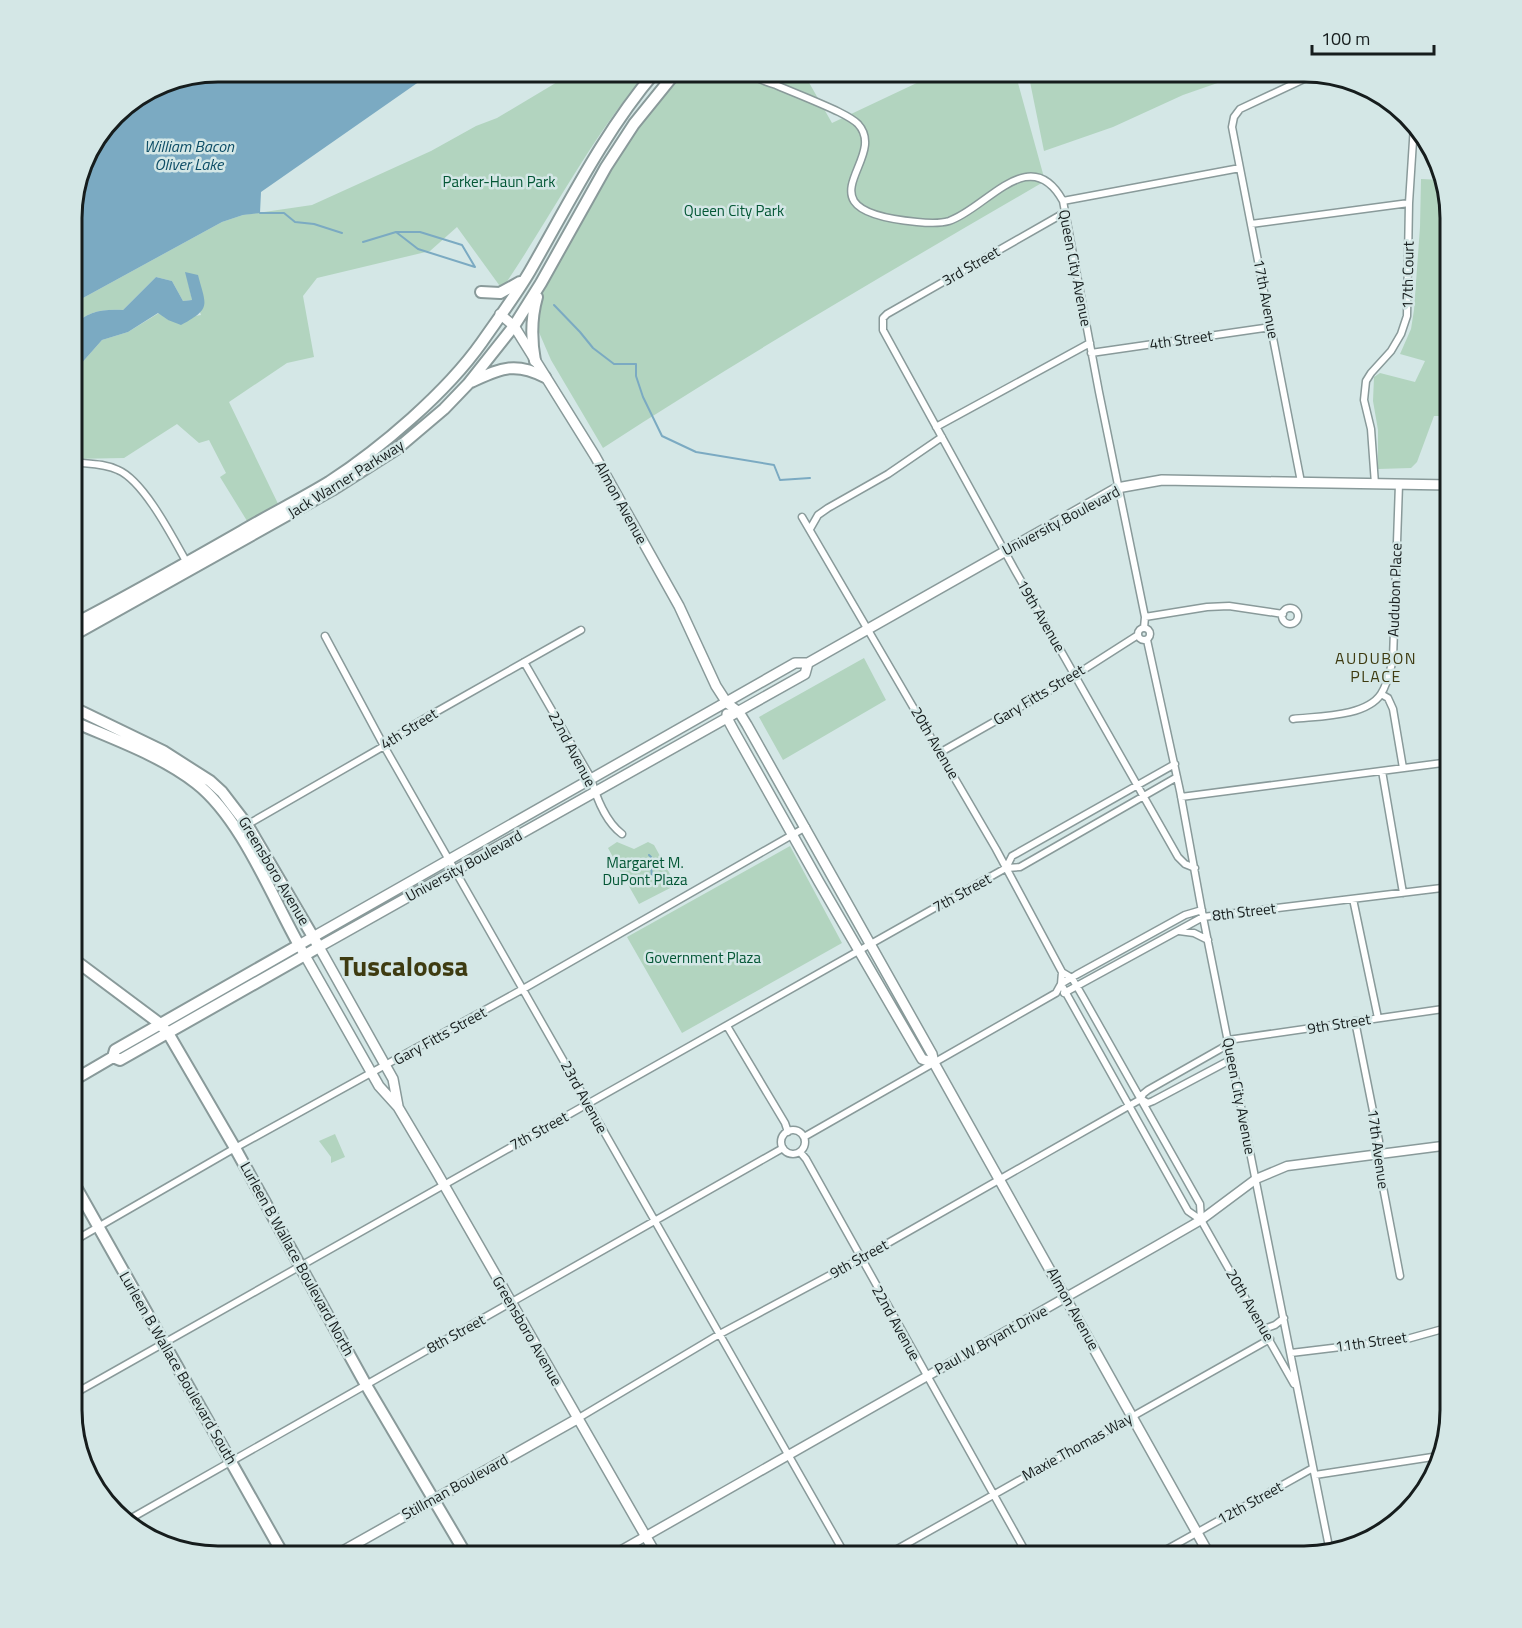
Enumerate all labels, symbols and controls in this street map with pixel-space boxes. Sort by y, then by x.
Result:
scale bar [1312,18,1434,56]
text: 100 m [1321,25,1370,52]
water label: William Bacon Oliver Lake [144,134,235,176]
park label: Parker-Haun Park [443,170,555,193]
park label: Queen City Park [684,199,784,222]
street label: Queen City Avenue [1053,208,1098,328]
street label: 3rd Street [938,239,1005,291]
street label: 17th Court [1395,240,1420,309]
street label: 17th Avenue [1248,257,1285,341]
street label: 4th Street [1148,324,1215,355]
street label: Jack Warner Parkway [283,433,408,524]
street label: Almon Avenue [589,457,654,548]
street label: University Boulevard [998,480,1124,561]
street label: Audubon Place [1381,543,1408,637]
street label: 19th Avenue [1011,575,1071,656]
district label: AUDUBON PLACE [1335,646,1417,688]
street label: Gary Fitts Street [989,658,1089,731]
street label: 4th Street [376,702,442,755]
street label: 20th Avenue [905,702,965,783]
street label: 22nd Avenue [543,707,602,791]
street label: Greensboro Avenue [233,812,316,930]
street label: University Boulevard [401,824,526,907]
park label: Margaret M. DuPont Plaza [602,851,688,891]
street label: 7th Street [928,867,996,918]
street label: 8th Street [1211,896,1278,927]
district label: Tuscaloosa [340,945,468,986]
park label: Government Plaza [645,946,761,969]
street label: Gary Fitts Street [389,1000,491,1071]
street label: 9th Street [1306,1007,1373,1040]
street label: Queen City Avenue [1217,1036,1262,1156]
street label: 23rd Avenue [555,1056,614,1137]
street label: 7th Street [505,1105,573,1156]
street label: 17th Avenue [1362,1108,1395,1190]
street label: Lurleen B Wallace Boulevard North [234,1158,360,1360]
street label: 9th Street [825,1233,893,1284]
street label: Almon Avenue [1041,1263,1106,1354]
street label: 20th Avenue [1220,1264,1280,1345]
street label: Lurleen B Wallace Boulevard South [114,1267,243,1468]
street label: Greensboro Avenue [487,1272,568,1390]
street label: 22nd Avenue [866,1281,927,1365]
street label: Paul W Bryant Drive [930,1299,1051,1380]
street label: 8th Street [422,1308,490,1359]
street label: 11th Street [1334,1325,1409,1358]
street label: Maxie Thomas Way [1017,1407,1136,1486]
street label: Stillman Boulevard [397,1448,512,1525]
street label: 12th Street [1213,1475,1288,1530]

